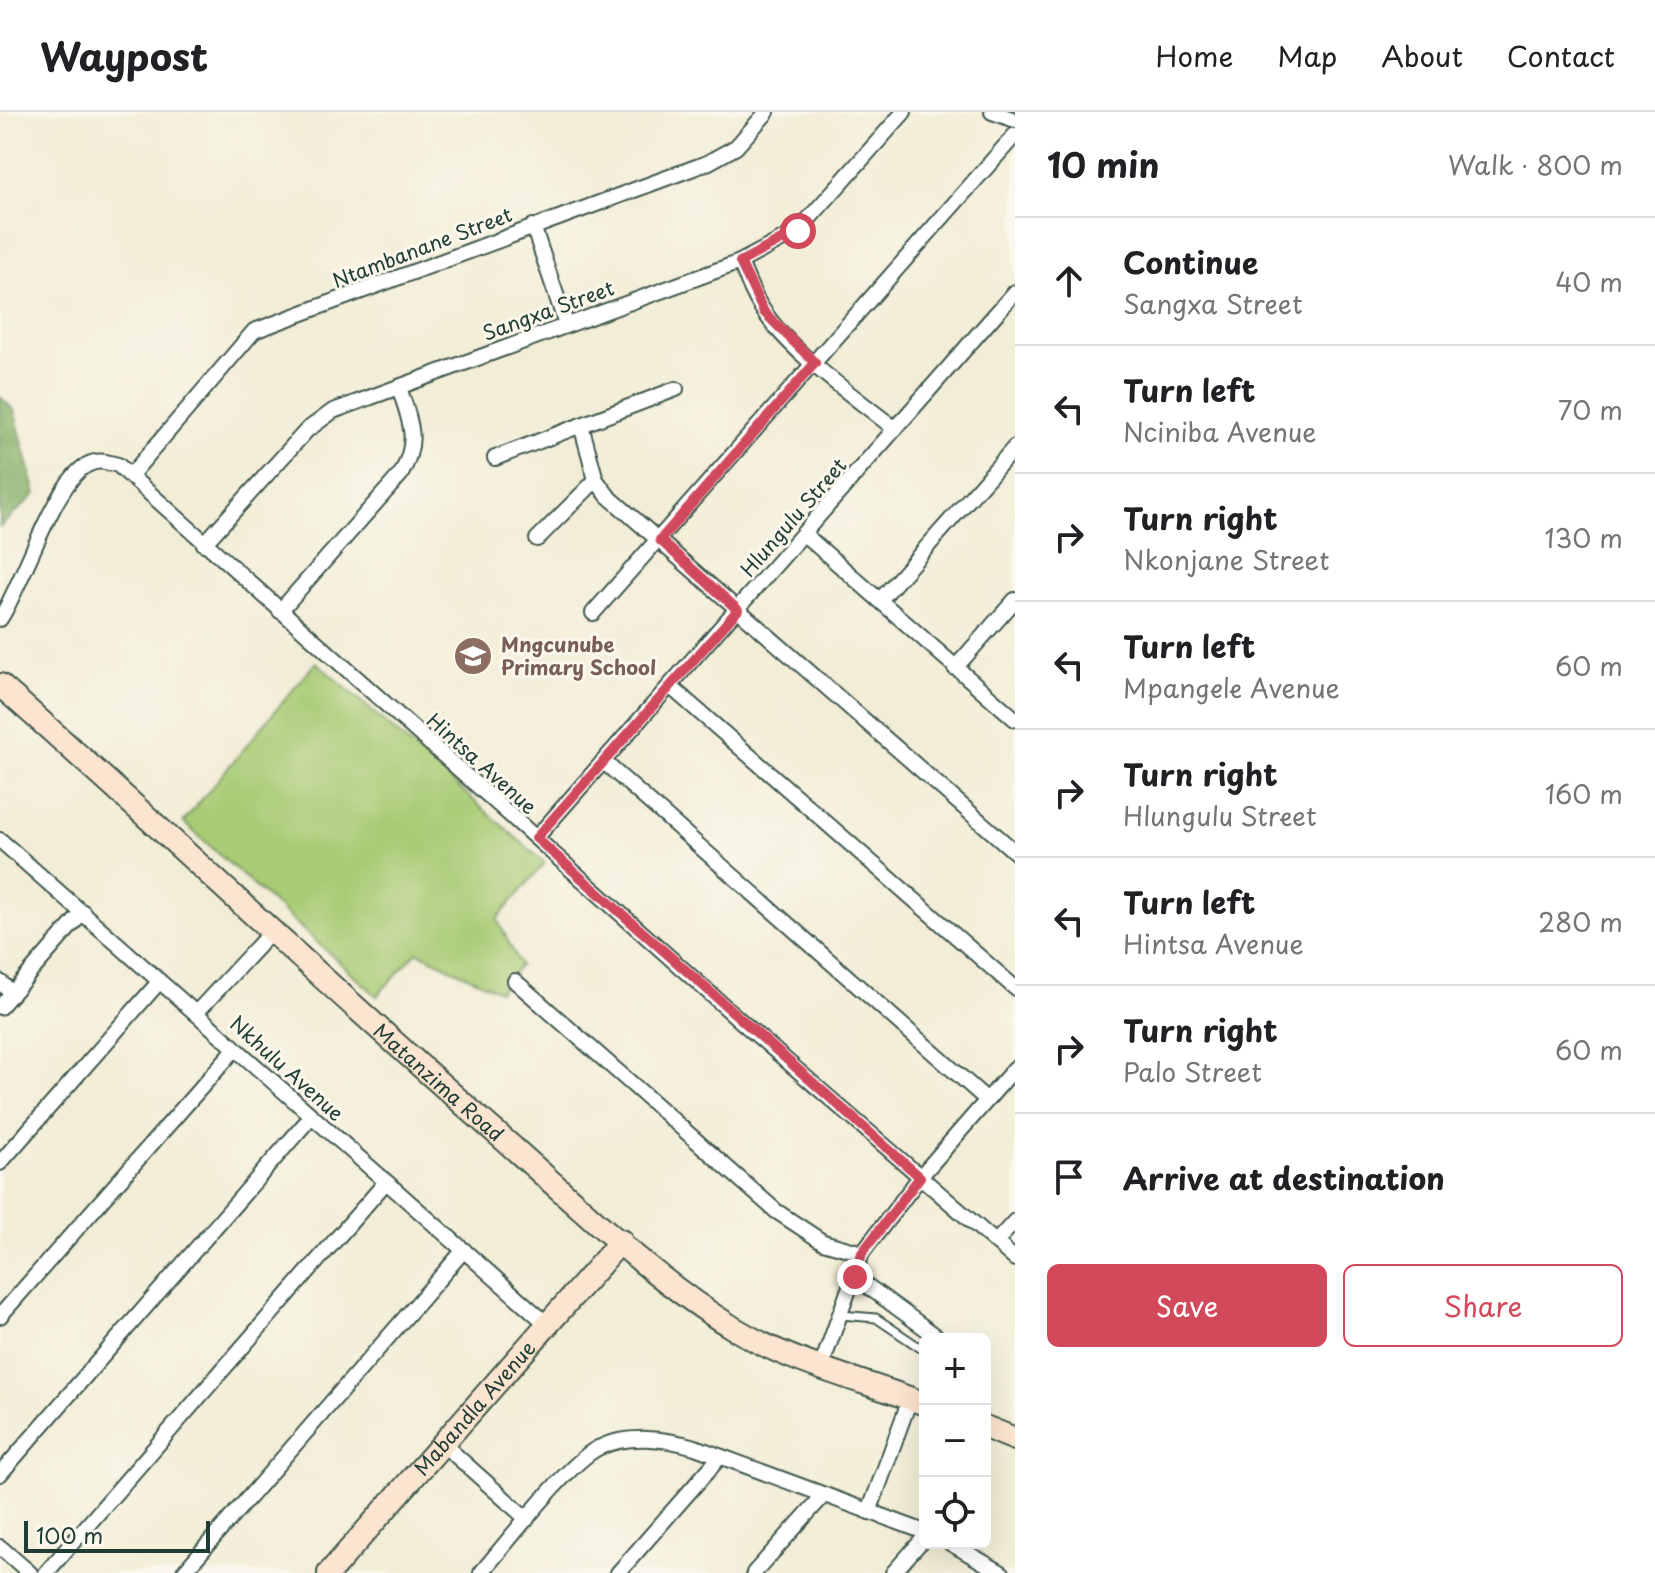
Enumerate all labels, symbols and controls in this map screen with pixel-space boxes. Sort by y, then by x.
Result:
text: Waypost [40,27,208,84]
text: Home [1155,34,1233,77]
text: Map [1277,34,1337,77]
text: About [1381,34,1463,77]
text: Contact [1507,34,1615,77]
text: 10 min [1047,138,1160,190]
text: Walk · 800 m [1448,145,1623,184]
street label: Ntambanane Street [328,199,516,295]
route start [780,213,816,249]
text: Continue [1123,239,1258,284]
icon: ahead [1047,259,1091,303]
text: 40 m [1555,262,1623,301]
street label: Sangxa Street [478,272,618,348]
text: Sangxa Street [1123,284,1303,323]
text: Turn left [1123,367,1255,412]
icon: left [1047,387,1091,431]
text: 70 m [1558,390,1623,429]
text: Nciniba Avenue [1123,412,1316,451]
street label: Hlungulu Street [733,451,853,583]
text: Turn right [1123,495,1278,540]
icon: right [1047,515,1091,559]
text: 130 m [1544,518,1623,557]
text: Nkonjane Street [1123,540,1329,579]
text: Turn left [1123,623,1255,668]
place label: Mngcunube Primary School [501,629,656,682]
school or university icon: Mngcunube Primary School [452,635,494,677]
icon: left [1047,643,1091,687]
text: 60 m [1555,646,1623,685]
text: Mpangele Avenue [1123,668,1340,707]
street label: Hintsa Avenue [420,705,544,821]
text: Turn right [1123,751,1278,796]
icon: right [1047,771,1091,815]
text: 160 m [1545,774,1623,813]
text: Hlungulu Street [1123,796,1317,835]
text: Turn left [1123,879,1255,924]
icon: left [1047,899,1091,943]
text: 280 m [1538,902,1623,941]
text: Hintsa Avenue [1123,924,1304,963]
text: Turn right [1123,1007,1278,1052]
street label: Nkhulu Avenue [223,1008,351,1128]
street label: Matanzima Road [367,1016,511,1148]
icon: right [1047,1027,1091,1071]
text: 60 m [1555,1030,1623,1069]
text: Palo Street [1123,1052,1262,1091]
icon: arrive [1047,1155,1091,1199]
text: Arrive at destination [1123,1155,1445,1200]
route end [837,1259,873,1295]
button: Save [1047,1264,1327,1347]
button: Share [1343,1264,1623,1347]
map controls [919,1333,991,1549]
button: + [919,1333,991,1405]
street label: Mabandla Avenue [407,1334,542,1482]
button: − [919,1405,991,1477]
button: locate [919,1477,991,1549]
scale bar [24,1517,210,1553]
text: 100 m [36,1518,103,1551]

